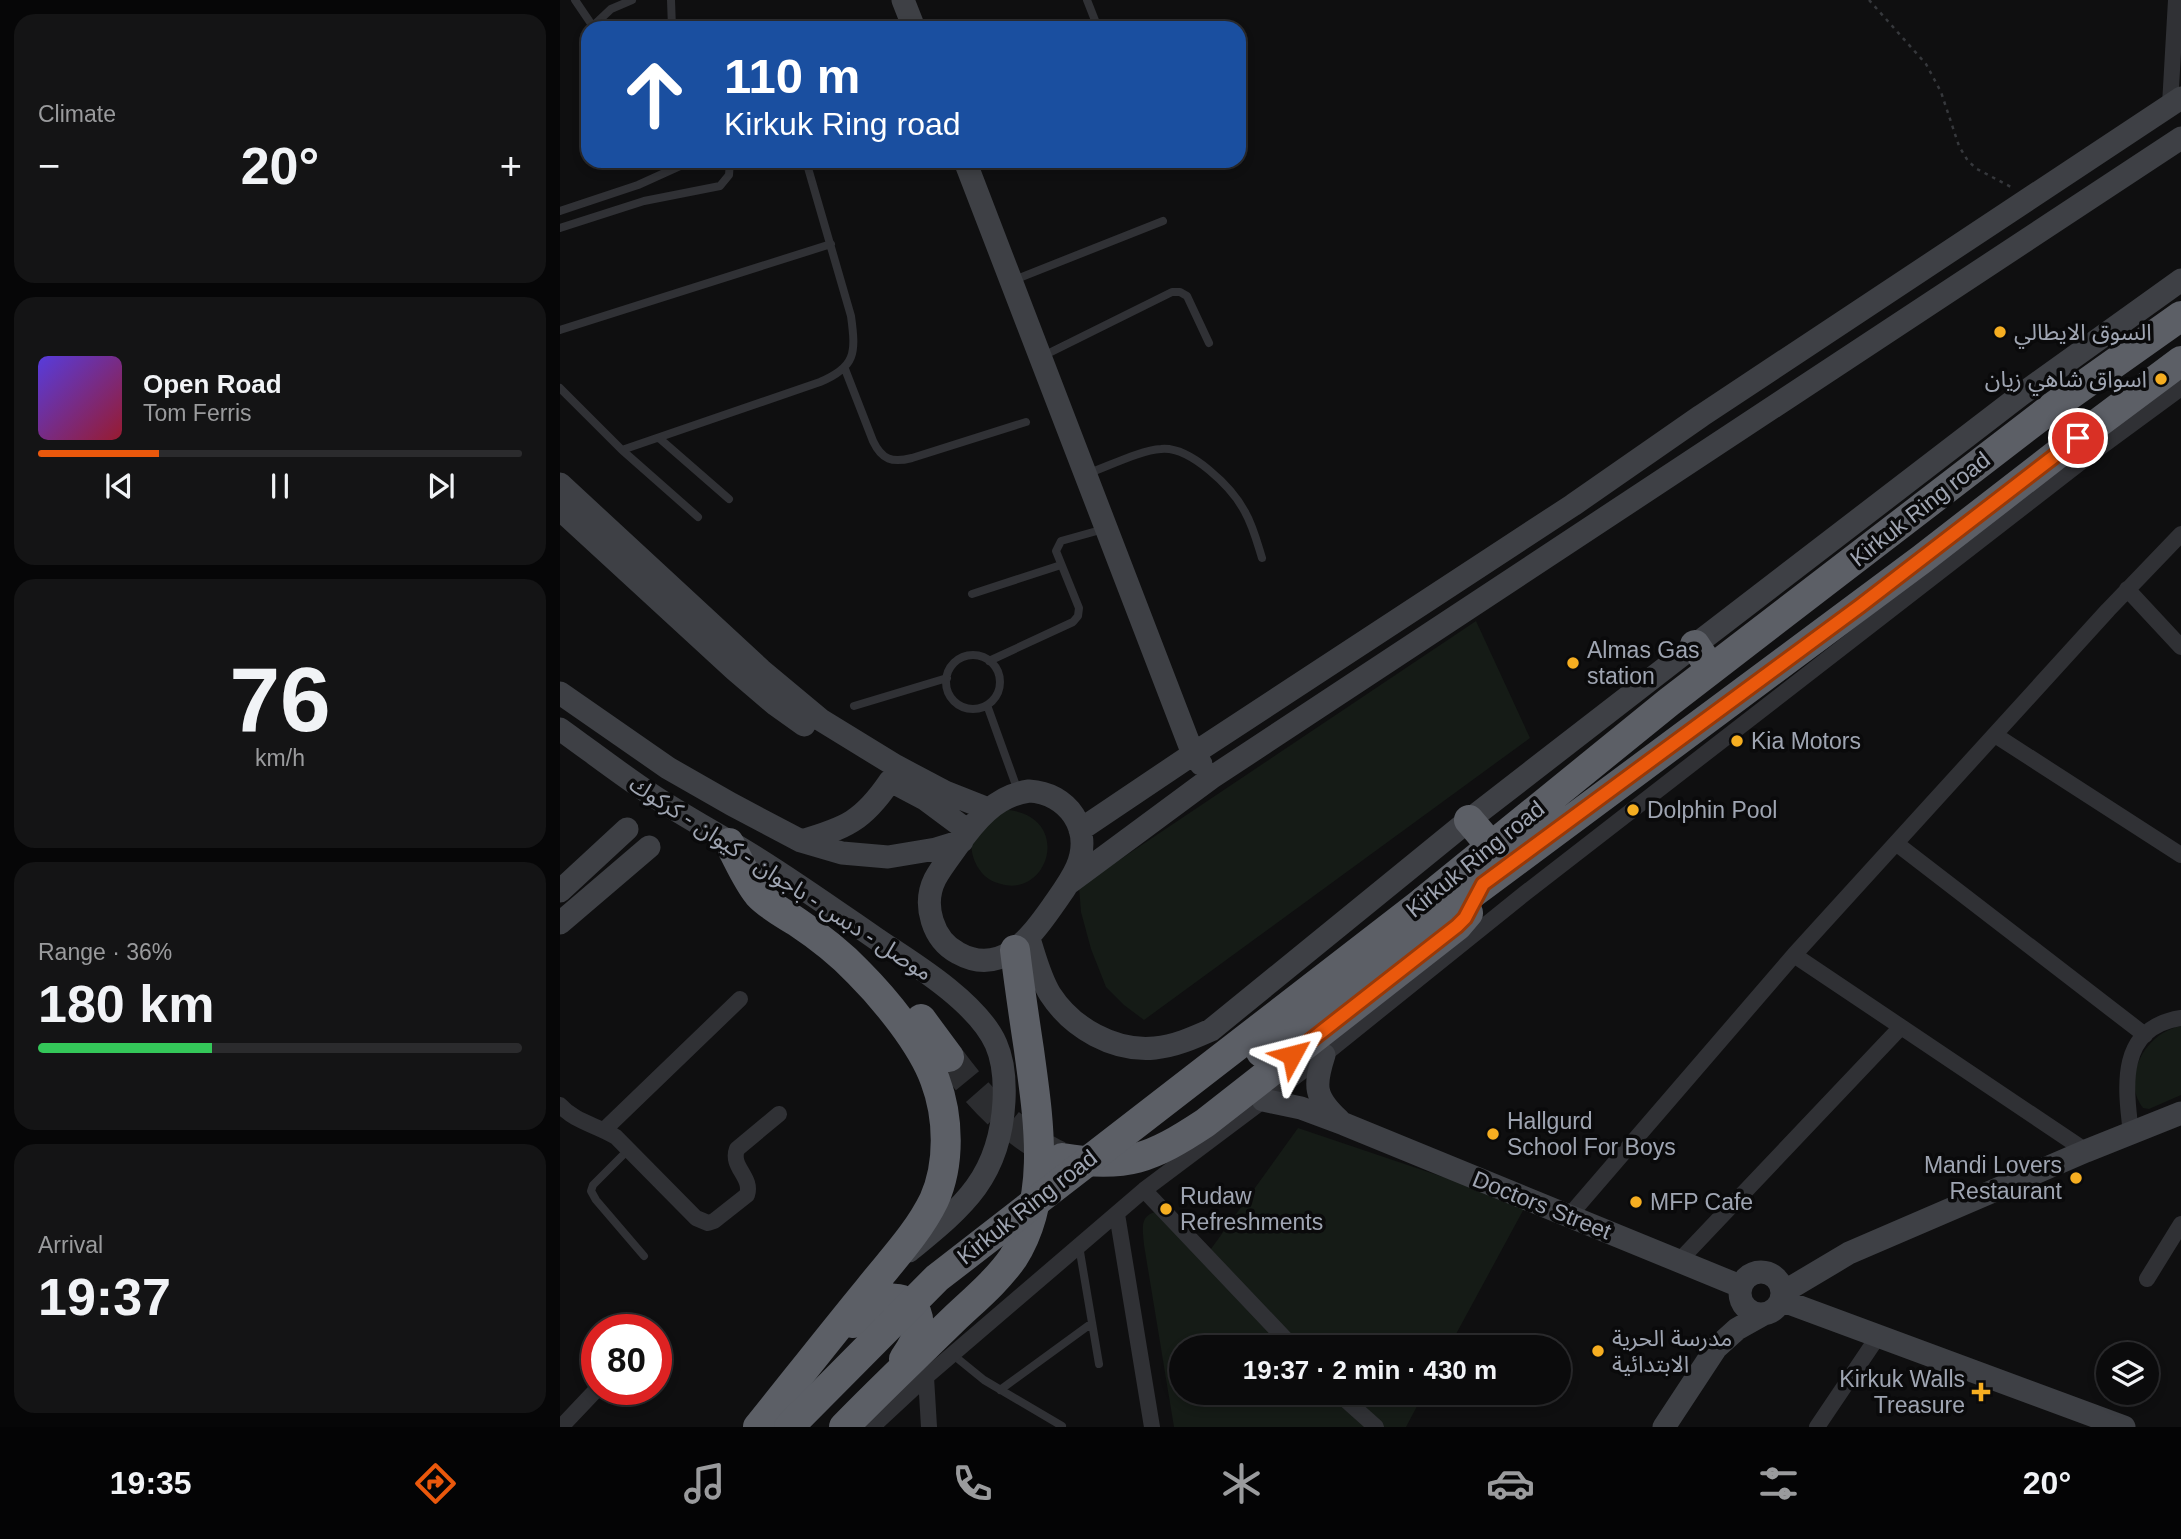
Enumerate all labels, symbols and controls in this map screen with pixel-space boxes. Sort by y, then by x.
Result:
icon: ahead [609,49,700,140]
text: 110 m [724,49,860,103]
text: Climate [38,101,116,127]
text: Kirkuk Ring road [724,106,961,142]
text: 20° [241,137,319,195]
text: − [38,145,60,187]
text: + [500,145,522,187]
place label: السوق الايطالي [2014,319,2152,349]
marker: السوق الايطالي [1992,324,2008,340]
place label: اسواق شاهي زيان [1985,366,2147,396]
text: Open Road [143,369,282,399]
marker: اسواق شاهي زيان [2153,371,2169,387]
text: Tom Ferris [143,400,252,426]
pin [2048,408,2108,468]
icon: arrive [2059,419,2097,457]
street label: Kirkuk Ring road [1845,446,1995,572]
icon: previous [100,467,138,505]
icon: pause [261,467,299,505]
icon: next [422,467,460,505]
place label: Almas Gas station [1587,637,1699,689]
text: 76 [229,649,331,750]
marker: Almas Gas station [1565,655,1581,671]
place label: Kia Motors [1751,728,1861,754]
marker: Kia Motors [1729,733,1745,749]
text: km/h [255,745,305,771]
street label: موصل - دبس - باجوان - كيوان - كركوك [624,770,937,987]
street label: Kirkuk Ring road [1401,795,1549,923]
place label: Dolphin Pool [1647,797,1777,823]
marker: Dolphin Pool [1625,802,1641,818]
text: Range · 36% [38,939,172,965]
text: 180 km [38,975,214,1033]
position arrow [1255,1018,1329,1092]
place label: Hallgurd School For Boys [1507,1108,1676,1160]
marker: Hallgurd School For Boys [1485,1126,1501,1142]
street label: Kirkuk Ring road [952,1144,1102,1270]
place label: Mandi Lovers Restaurant [1924,1152,2063,1204]
street label: Doctors Street [1469,1165,1616,1245]
marker: Mandi Lovers Restaurant [2068,1170,2084,1186]
place label: Rudaw Refreshments [1180,1183,1323,1235]
place label: MFP Cafe [1650,1189,1753,1215]
marker: MFP Cafe [1628,1194,1644,1210]
marker: Rudaw Refreshments [1158,1201,1174,1217]
text: Arrival [38,1232,103,1258]
text: 19:37 [38,1268,171,1326]
speed limit sign: 80 [581,1314,672,1405]
place label: مدرسة الحرية الابتدائية [1612,1325,1732,1377]
map controls [2096,1342,2159,1405]
button: layers [2096,1342,2159,1405]
marker: مدرسة الحرية الابتدائية [1590,1343,1606,1359]
text: 19:37 · 2 min · 430 m [1243,1355,1497,1385]
place label: Kirkuk Walls Treasure [1839,1366,1965,1418]
marker: Kirkuk Walls Treasure [1971,1382,1991,1402]
icon: directions [411,1459,460,1508]
icon: music [680,1459,729,1508]
icon: phone [948,1459,997,1508]
icon: climate [1217,1459,1266,1508]
icon: car [1486,1459,1535,1508]
icon: filters [1754,1459,1803,1508]
text: 19:35 [110,1465,192,1501]
text: 20° [2023,1465,2071,1501]

